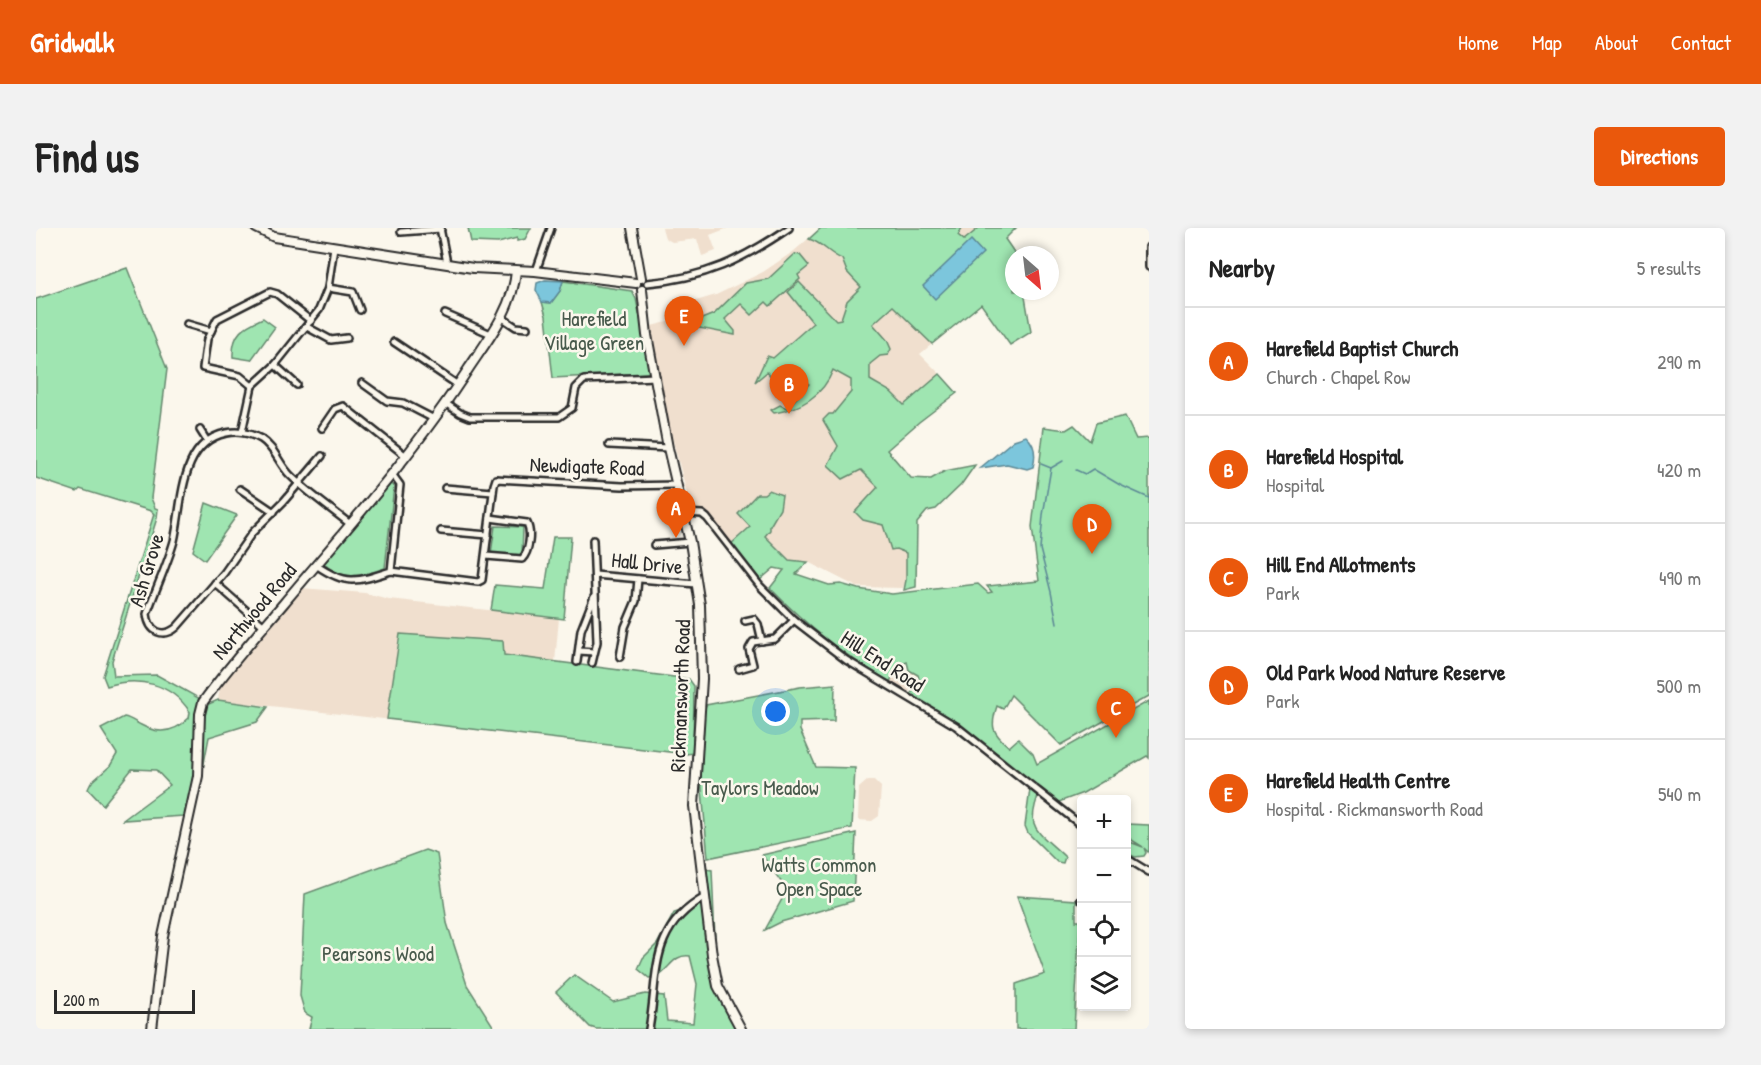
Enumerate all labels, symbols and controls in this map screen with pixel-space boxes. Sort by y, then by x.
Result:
text: Gridwalk [30,23,114,61]
text: Home [1458,28,1499,57]
text: Map [1532,28,1562,57]
text: About [1595,28,1638,57]
text: Contact [1671,28,1731,57]
button: Directions [1594,127,1725,186]
text: Find us [36,128,139,185]
north arrow [1005,246,1059,300]
text: Nearby [1209,250,1275,285]
text: 5 results [1637,254,1701,281]
pin: E [664,296,704,346]
park label: Harefield Village Green [544,304,644,357]
text: Harefield Baptist Church [1266,333,1458,363]
text: A [1224,348,1233,375]
text: 290 m [1657,348,1701,375]
text: Church · Chapel Row [1266,363,1410,390]
pin: B [770,364,808,414]
text: Harefield Hospital [1266,441,1403,471]
street label: Newdigate Road [529,450,645,482]
text: B [1223,456,1234,483]
text: 420 m [1657,456,1701,483]
text: Hospital [1266,471,1324,498]
pin: A [656,488,696,538]
pin: D [1072,504,1112,554]
street label: Ash Grove [121,530,171,610]
street label: Hall Drive [610,545,684,581]
text: Hill End Allotments [1266,549,1415,579]
street label: Northwood Road [205,557,303,665]
text: C [1223,564,1234,591]
text: 490 m [1659,564,1701,591]
text: Park [1266,579,1299,606]
street label: Rickmansworth Road [663,619,697,773]
street label: Hill End Road [835,623,931,699]
text: Old Park Wood Nature Reserve [1266,657,1506,687]
text: D [1224,672,1233,699]
text: 500 m [1656,672,1701,699]
text: Park [1266,687,1299,714]
pin: C [1096,688,1136,738]
your location [761,697,790,726]
text: Harefield Health Centre [1266,765,1450,795]
park label: Taylors Meadow [701,773,819,802]
text: E [1224,780,1233,807]
text: 540 m [1658,780,1701,807]
map controls [1077,795,1131,1011]
button: + [1077,795,1131,849]
text: Hospital · Rickmansworth Road [1266,795,1483,822]
button: − [1077,849,1131,903]
park label: Watts Common Open Space [761,850,877,903]
button: locate [1077,903,1131,957]
park label: Pearsons Wood [322,939,434,968]
button: layers [1077,957,1131,1011]
scale bar [54,987,195,1014]
text: 200 m [63,989,99,1011]

